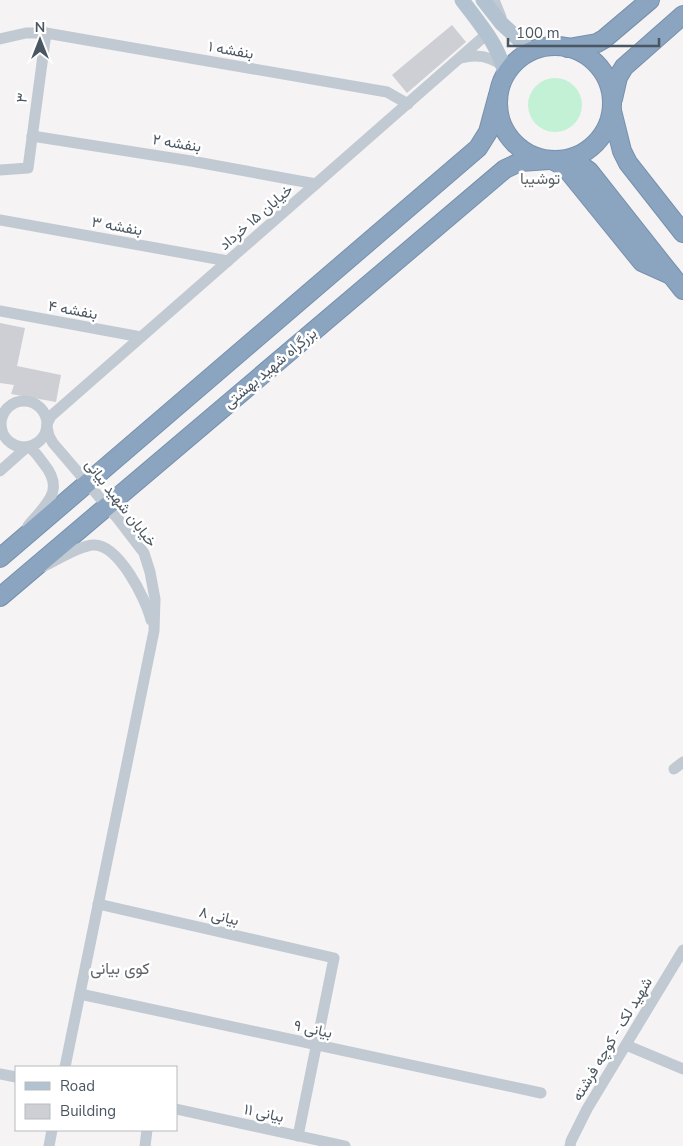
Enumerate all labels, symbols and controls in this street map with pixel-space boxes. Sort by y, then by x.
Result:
north arrow [15,15,65,65]
scale bar [508,15,659,47]
text: N [35,18,45,37]
text: 100 m [516,23,560,43]
street label: بنفشه ۱ [207,36,255,64]
street label: ۳ [11,92,33,104]
street label: بنفشه ۲ [151,129,203,157]
district label: توشیبا [520,168,560,190]
street label: خیابان ۱۵ خرداد [215,179,297,255]
street label: بنفشه ۳ [90,212,144,240]
street label: بنفشه ۴ [47,296,99,324]
street label: بزرگراه شهید بهشتی [219,323,321,413]
street label: خیابان شهید بیانی [80,455,162,551]
street label: بیانی ۸ [197,902,241,930]
district label: کوی بیانی [90,958,150,980]
street label: شهید لک - کوچه فرشته [567,973,657,1105]
street label: بیانی ۹ [292,1015,334,1043]
legend [15,1066,178,1131]
text: Road [60,1076,95,1096]
street label: بیانی ۱۱ [242,1099,286,1127]
text: Building [60,1101,116,1121]

